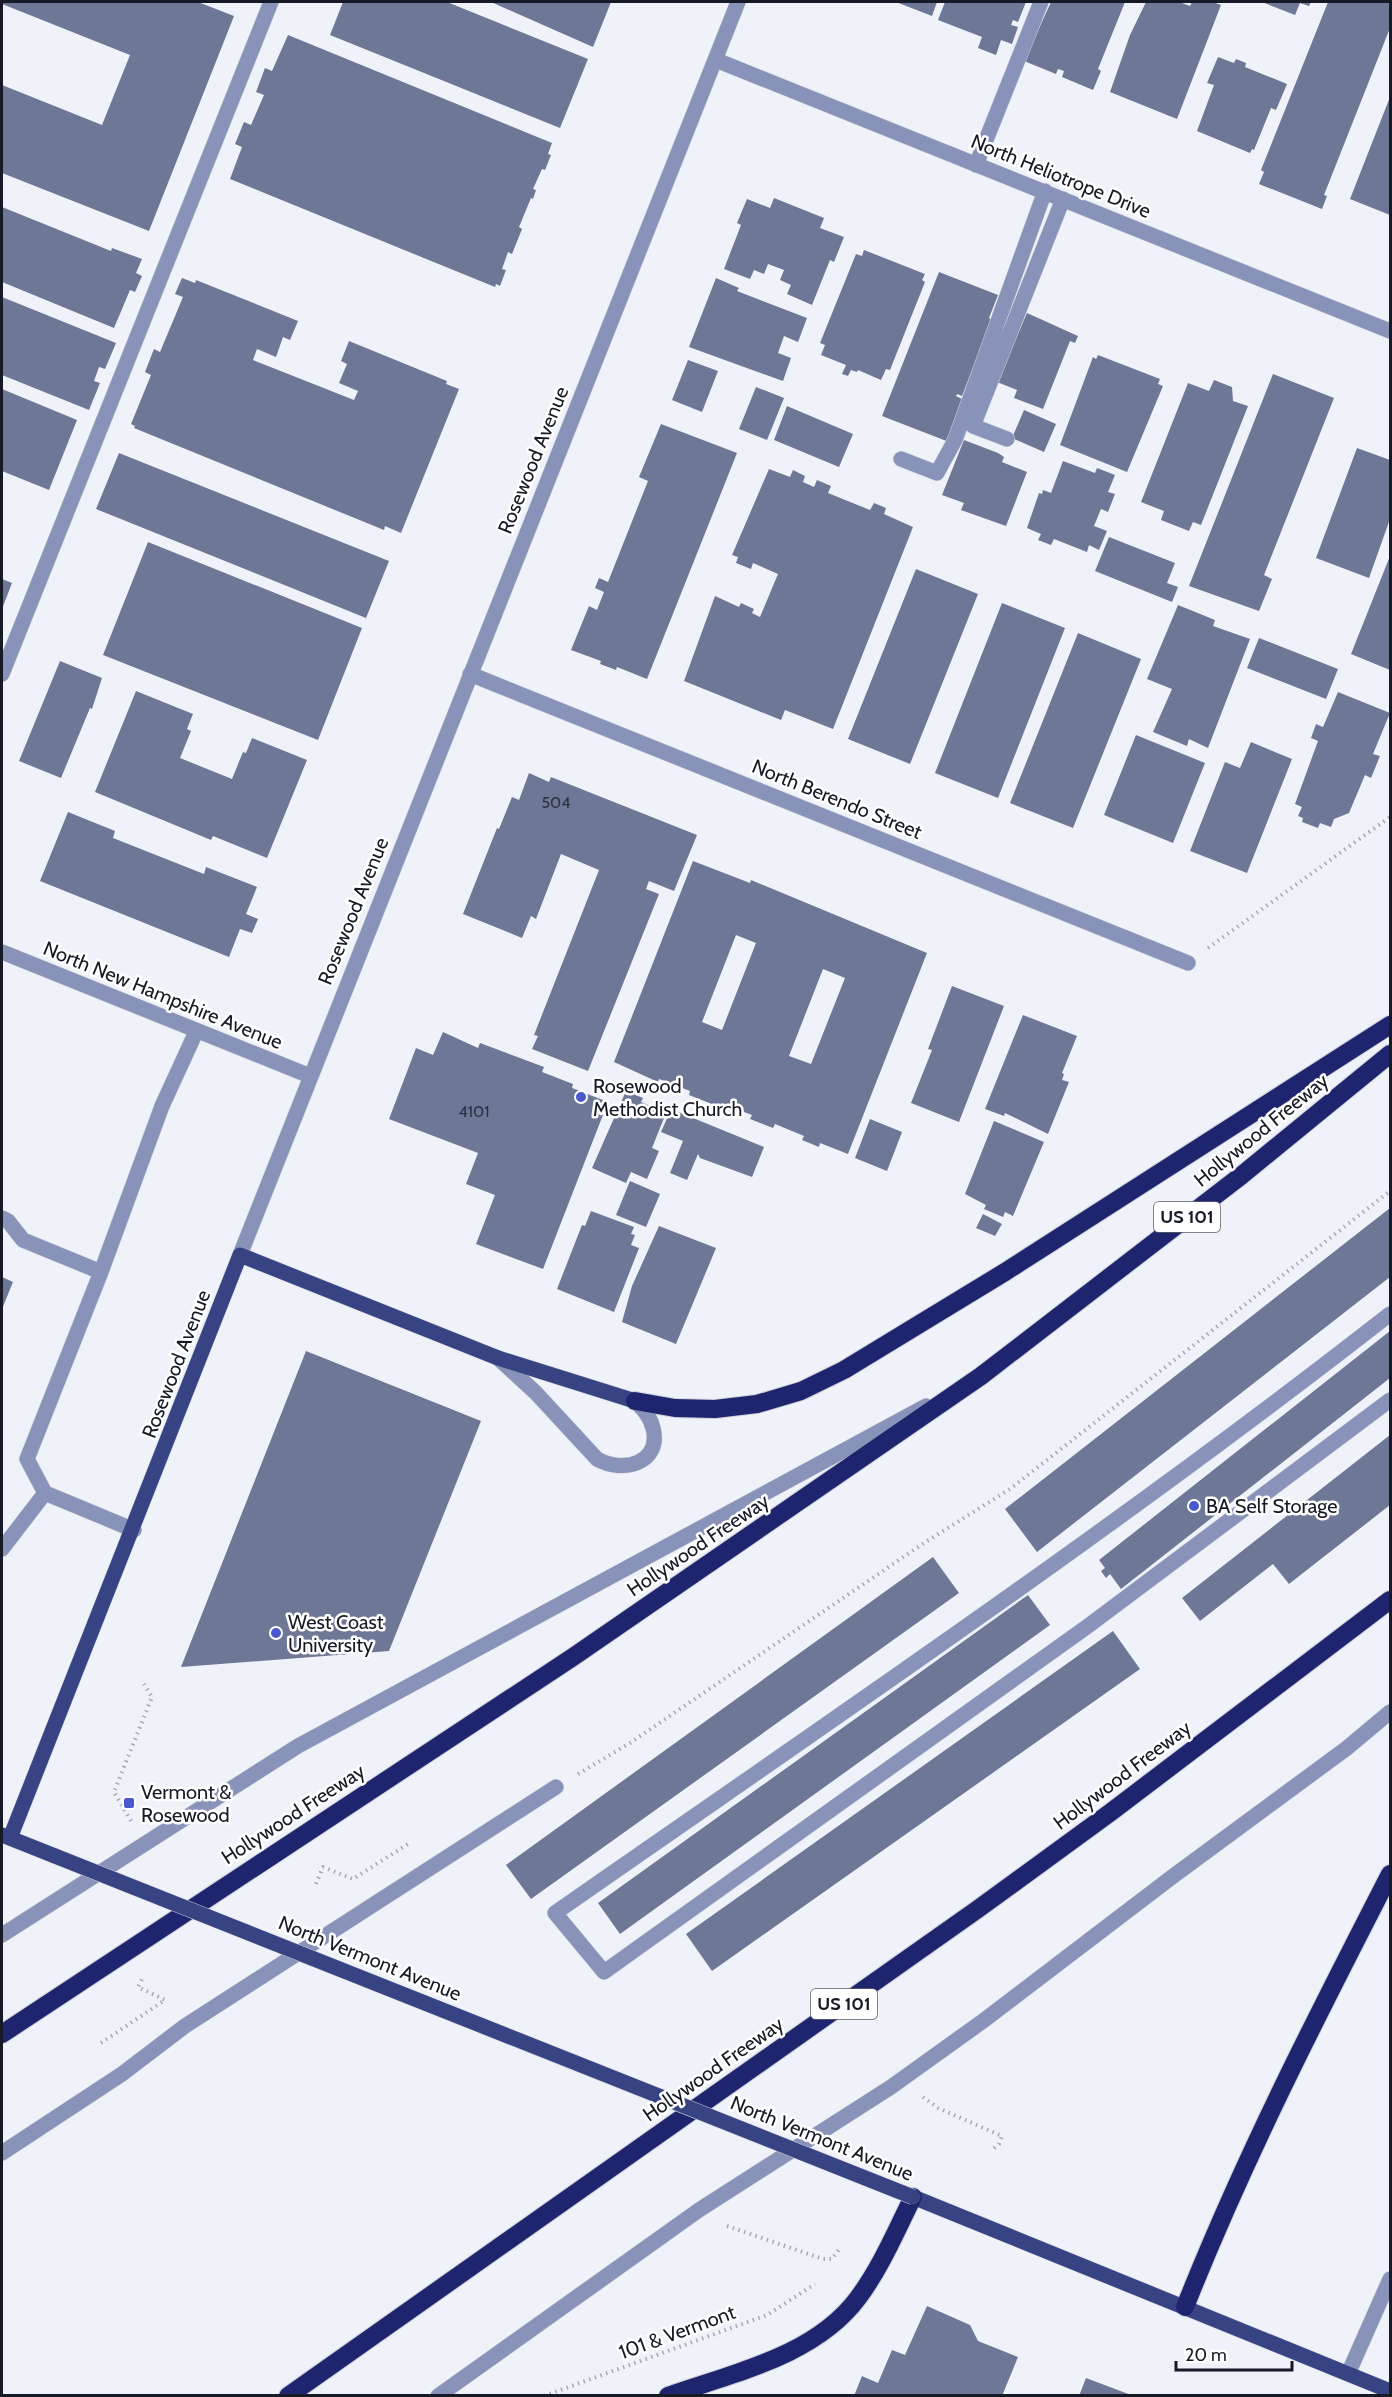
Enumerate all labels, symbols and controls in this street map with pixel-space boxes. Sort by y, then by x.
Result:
street label: North Heliotrope Drive [968,129,1154,223]
street label: Rosewood Avenue [493,383,573,537]
street label: North Berendo Street [749,754,926,844]
house number: 504 [541,793,571,812]
street label: Rosewood Avenue [313,834,393,988]
street label: North New Hampshire Avenue [40,936,286,1054]
street label: Hollywood Freeway [1189,1068,1333,1192]
place label: Rosewood Methodist Church [593,1074,742,1121]
marker: Rosewood Methodist Church [574,1090,588,1104]
house number: 4101 [459,1102,489,1121]
road number: US 101 [1154,1202,1220,1232]
street label: Rosewood Avenue [137,1287,215,1441]
street label: Hollywood Freeway [622,1489,774,1601]
place label: BA Self Storage [1206,1494,1338,1518]
marker: BA Self Storage [1187,1499,1201,1513]
place label: West Coast University [288,1610,384,1657]
marker: West Coast University [269,1626,283,1640]
street label: Hollywood Freeway [1048,1715,1196,1835]
street label: Hollywood Freeway [217,1759,369,1869]
place label: Vermont & Rosewood [141,1780,232,1827]
marker: Vermont & Rosewood [122,1796,136,1810]
street label: North Vermont Avenue [275,1910,465,2006]
road number: US 101 [811,1989,877,2019]
street label: Hollywood Freeway [638,2012,788,2126]
street label: North Vermont Avenue [727,2090,917,2186]
street label: 101 & Vermont [616,2300,739,2364]
scale bar [1176,2334,1292,2372]
text: 20 m [1185,2344,1227,2366]

